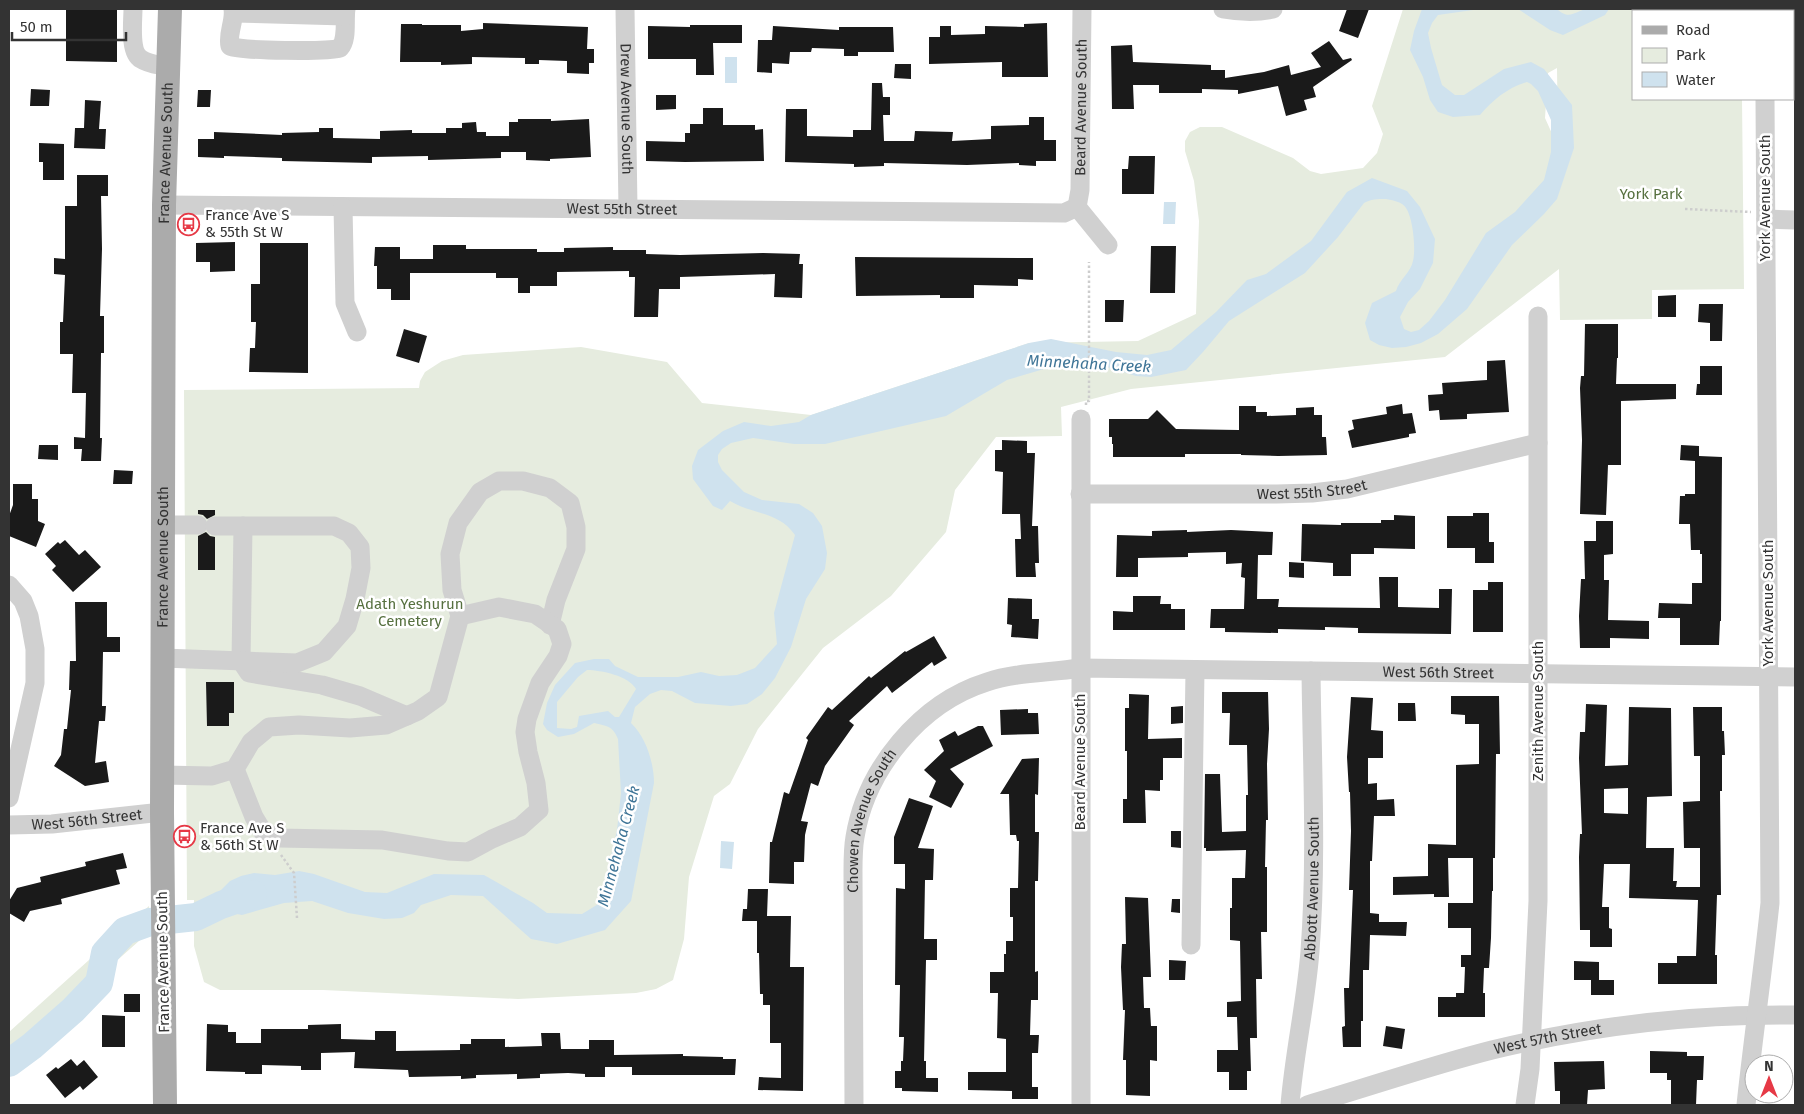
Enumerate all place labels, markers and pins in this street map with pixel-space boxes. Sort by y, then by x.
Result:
place label: France Ave S & 55th St W [205,206,289,241]
bus stop icon: France Ave S & 55th St W [177,212,201,236]
place label: France Ave S & 56th St W [200,819,284,854]
bus stop icon: France Ave S & 56th St W [172,825,196,849]

